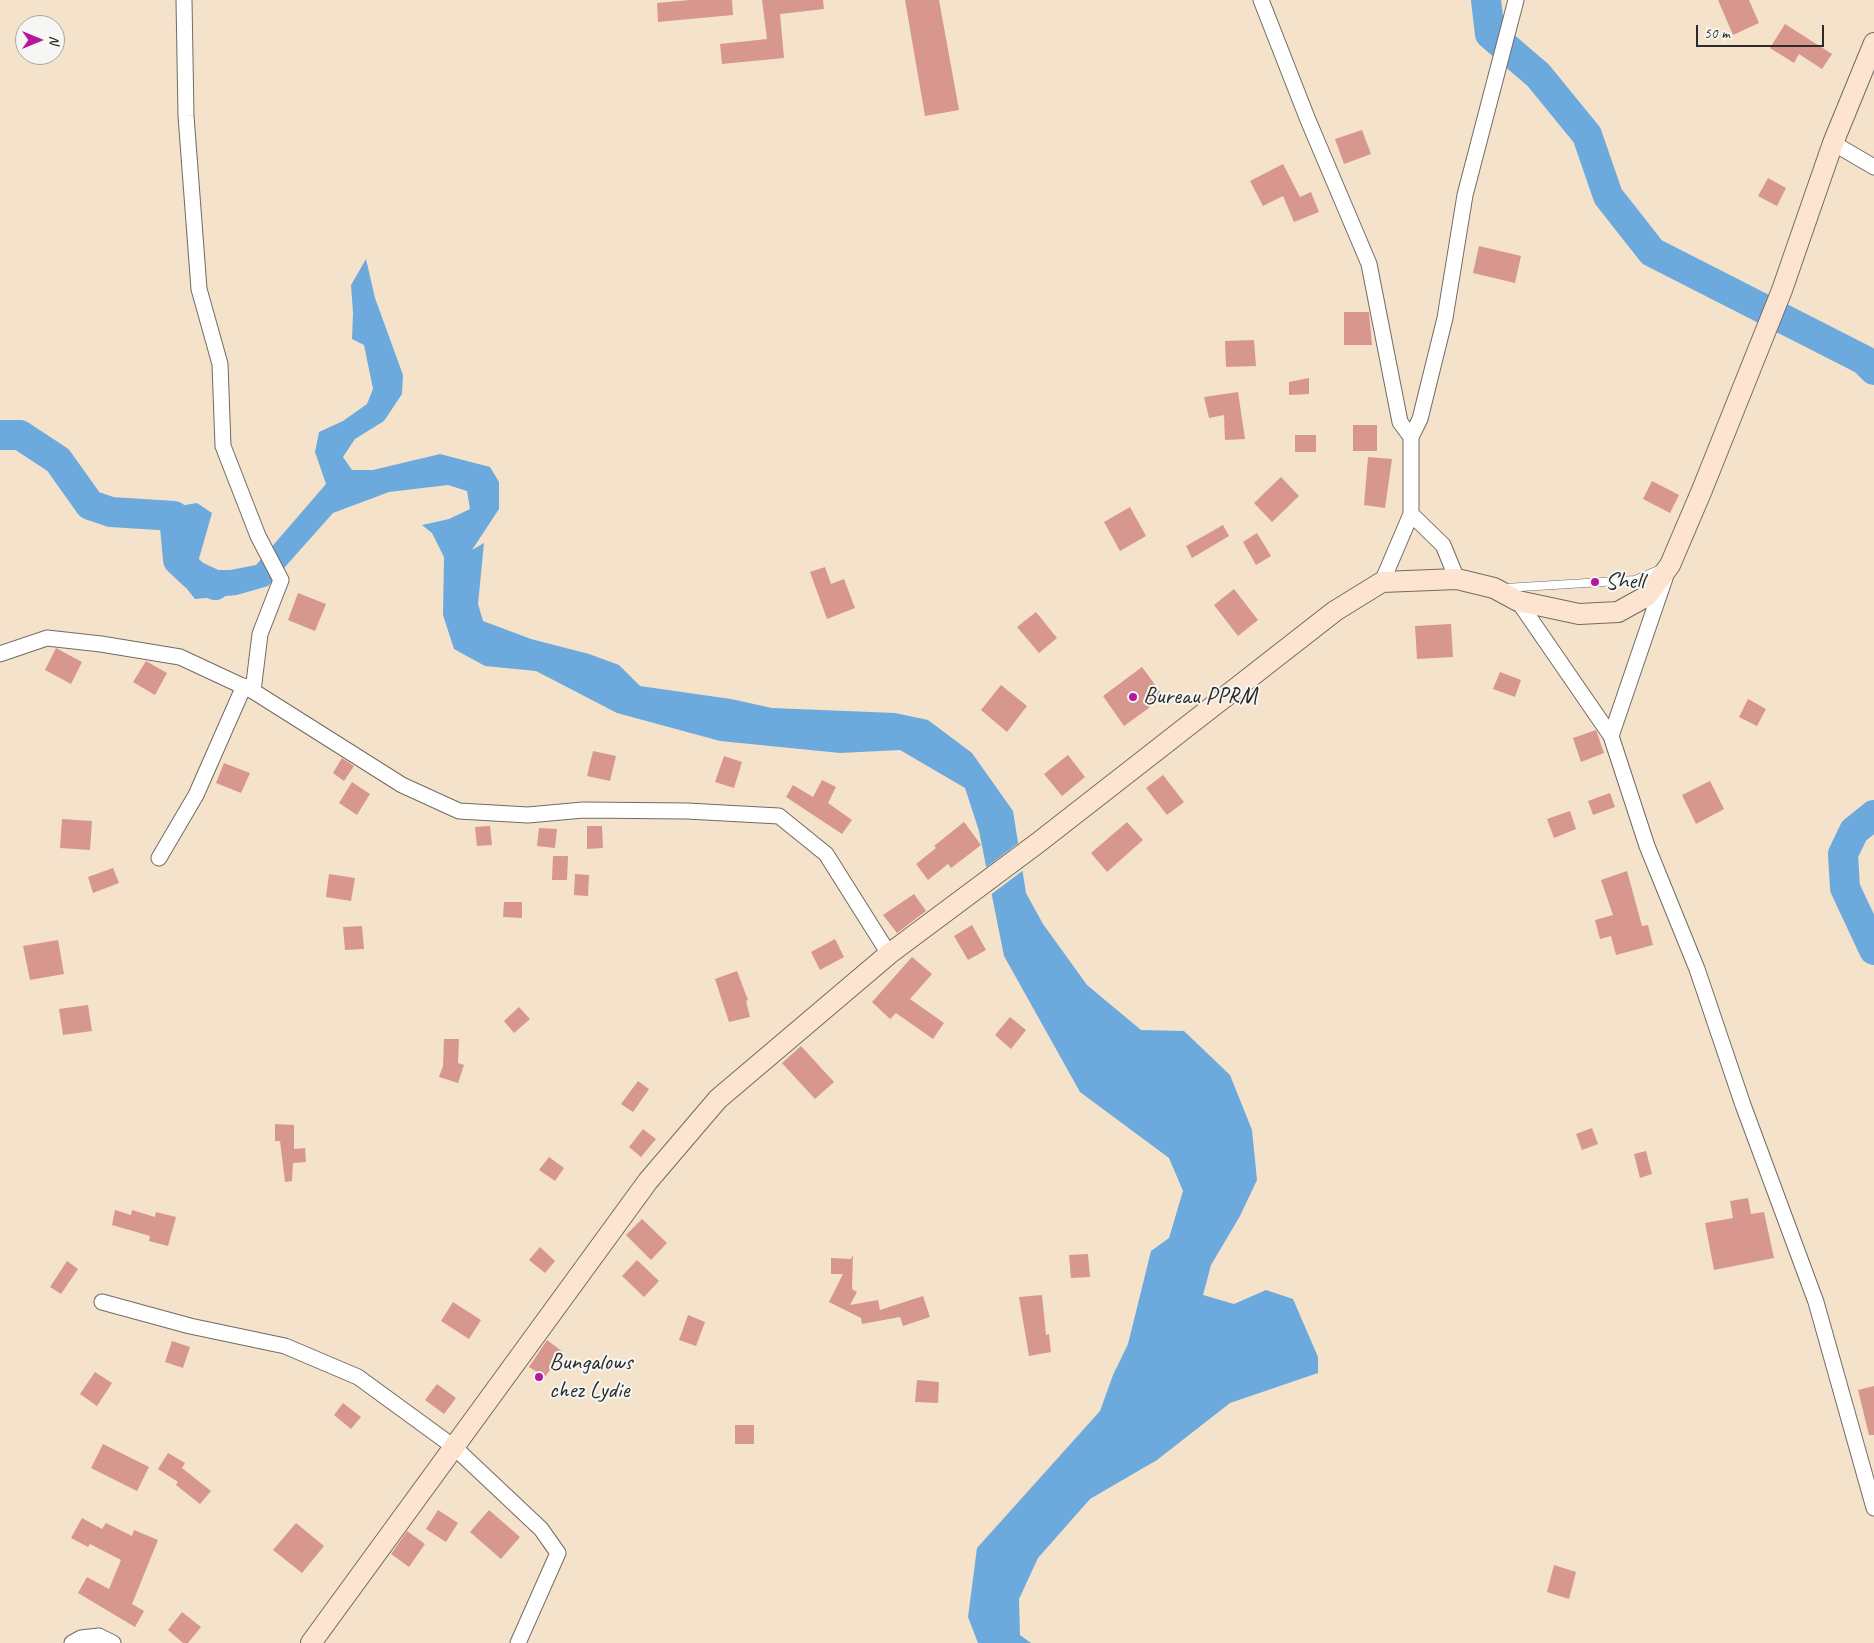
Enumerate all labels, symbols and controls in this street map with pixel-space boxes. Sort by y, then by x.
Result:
north arrow [15,15,65,65]
scale bar [1699,15,1826,47]
text: 50 m [1704,24,1730,43]
text: N [46,36,63,44]
place label: Shell [1605,568,1644,596]
marker: Shell [1589,576,1601,588]
place label: Bureau PPRM [1143,683,1257,711]
marker: Bureau PPRM [1127,691,1139,703]
place label: Bungalows chez Lydie [549,1349,632,1405]
marker: Bungalows chez Lydie [533,1371,545,1383]

